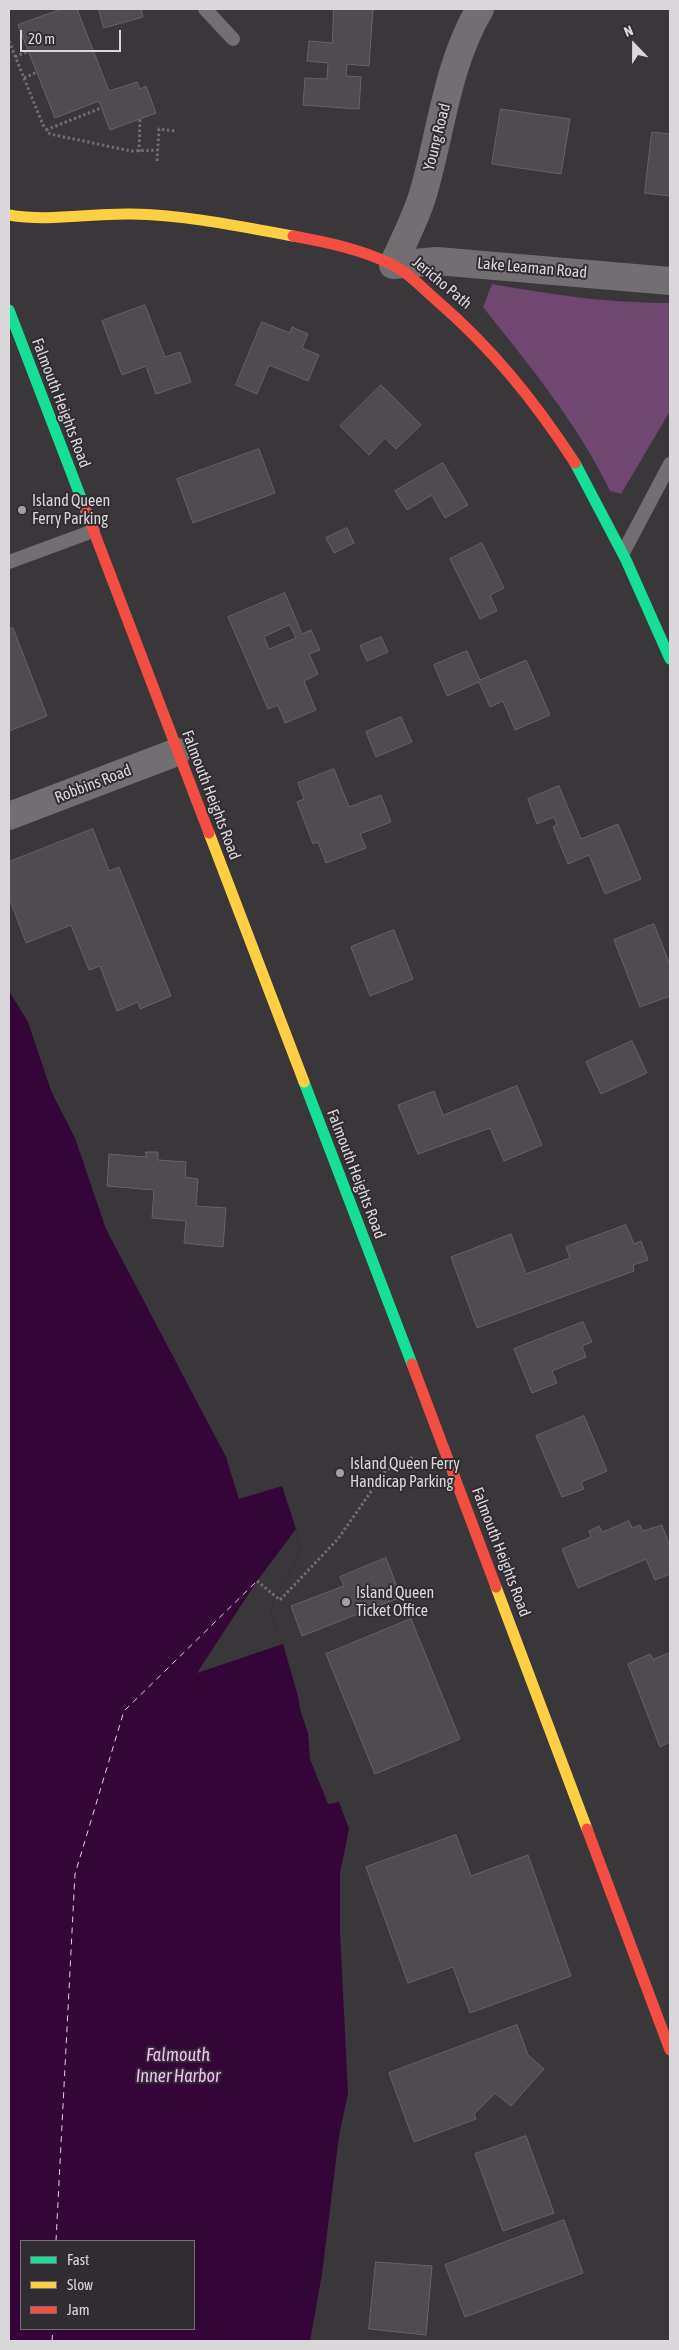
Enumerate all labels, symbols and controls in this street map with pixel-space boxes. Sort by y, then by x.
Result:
scale bar [22,20,124,52]
north arrow [609,20,659,70]
text: N [622,22,635,40]
text: 20 m [28,30,55,47]
street label: Young Road [419,101,455,173]
street label: Jericho Path [408,253,476,313]
street label: Lake Leaman Road [476,254,588,282]
street label: Falmouth Heights Road [27,336,95,470]
place label: Island Queen Ferry Parking [32,491,110,529]
marker: Island Queen Ferry Parking [16,504,28,516]
street label: Falmouth Heights Road [177,728,245,862]
street label: Robbins Road [52,761,134,807]
street label: Falmouth Heights Road [322,1107,390,1241]
place label: Island Queen Ferry Handicap Parking [350,1454,460,1492]
marker: Island Queen Ferry Handicap Parking [334,1467,346,1479]
street label: Falmouth Heights Road [467,1485,535,1619]
place label: Island Queen Ticket Office [356,1583,434,1621]
marker: Island Queen Ticket Office [340,1596,352,1608]
water label: Falmouth Inner Harbor [136,2044,220,2086]
legend [20,2240,195,2330]
text: Fast [67,2251,89,2268]
text: Slow [67,2276,93,2293]
text: Jam [67,2301,90,2318]

